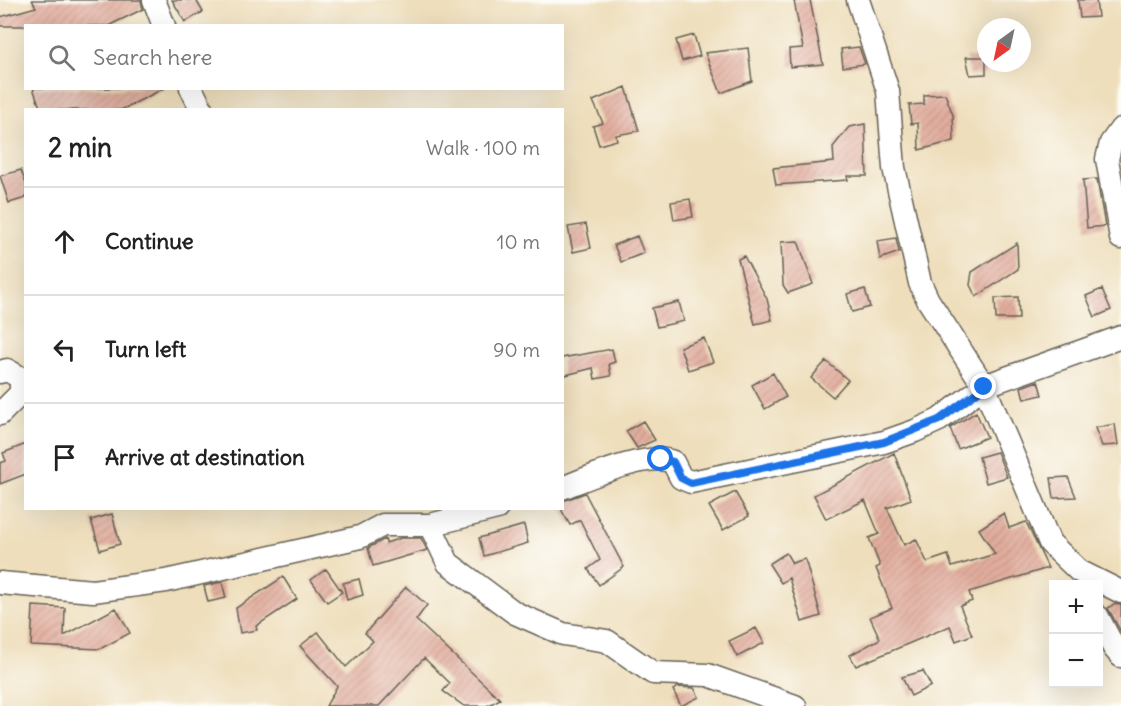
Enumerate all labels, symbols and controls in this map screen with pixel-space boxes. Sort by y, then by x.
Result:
north arrow [977,18,1031,72]
search box [24,24,564,90]
icon: search [45,41,78,74]
text: Search here [93,43,212,71]
text: 2 min [48,131,112,164]
text: Walk · 100 m [426,135,540,160]
icon: ahead [48,225,81,258]
text: Continue [105,227,194,255]
text: 10 m [497,229,540,254]
icon: left [48,333,81,366]
text: Turn left [105,335,186,363]
text: 90 m [493,337,540,362]
route end [970,373,996,399]
icon: arrive [48,441,81,474]
text: Arrive at destination [105,443,305,471]
route start [647,445,673,471]
map controls [1049,580,1103,688]
button: + [1049,580,1103,634]
button: − [1049,634,1103,688]

